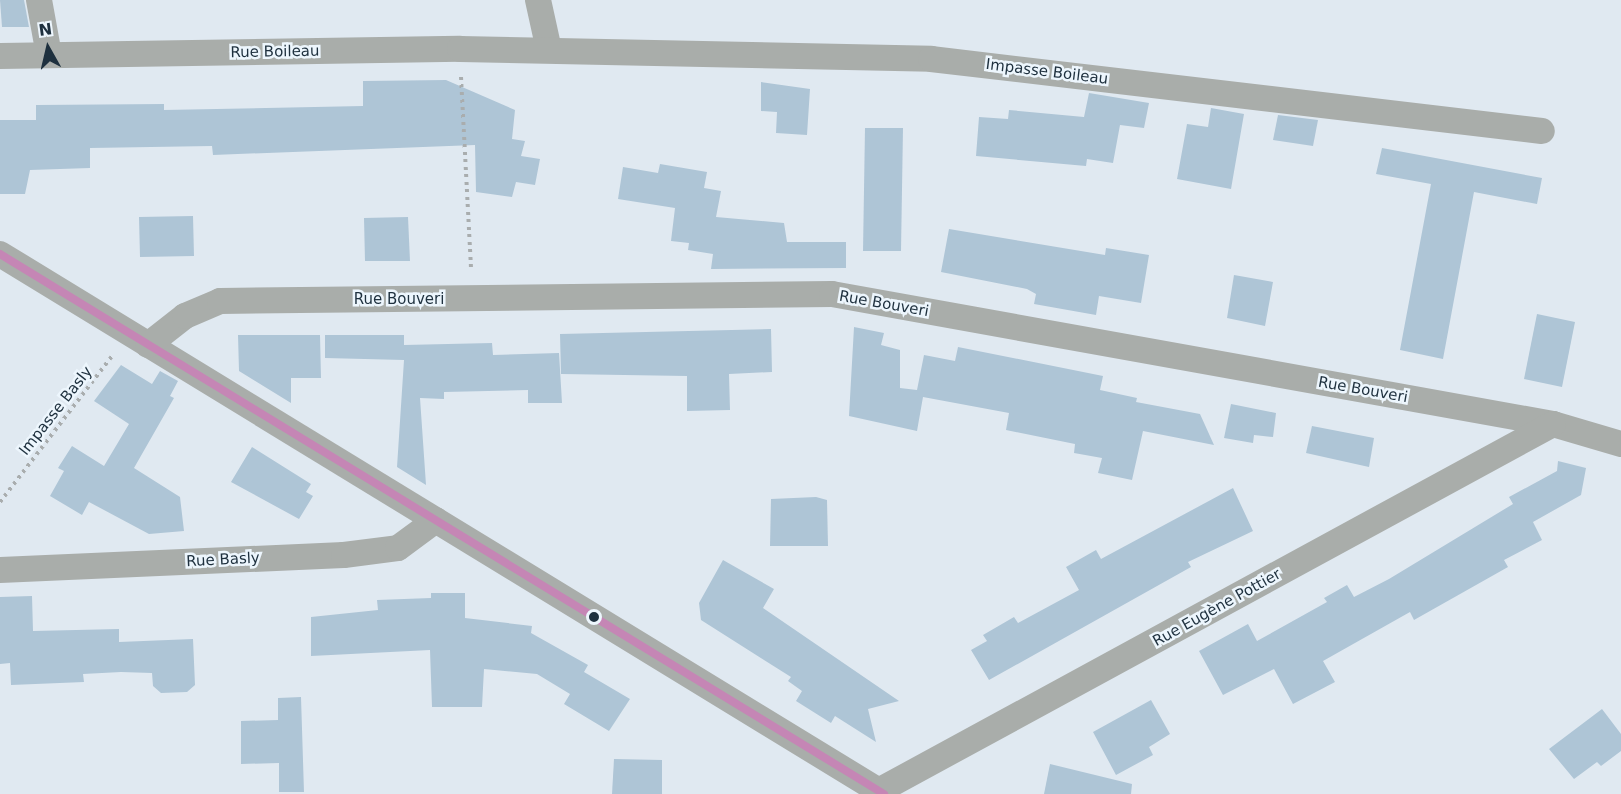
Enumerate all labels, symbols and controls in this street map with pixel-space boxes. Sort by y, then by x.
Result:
north arrow [18,18,78,78]
text: N [37,19,53,40]
street label: Rue Boileau [230,42,320,62]
street label: Impasse Boileau [985,56,1109,88]
street label: Rue Bouveri [838,287,930,321]
street label: Rue Bouveri [354,291,444,309]
street label: Impasse Basly [16,363,96,459]
street label: Rue Bouveri [1317,373,1409,407]
street label: Rue Basly [186,549,260,571]
street label: Rue Eugène Pottier [1150,565,1284,651]
unlabelled marker [588,611,600,623]

